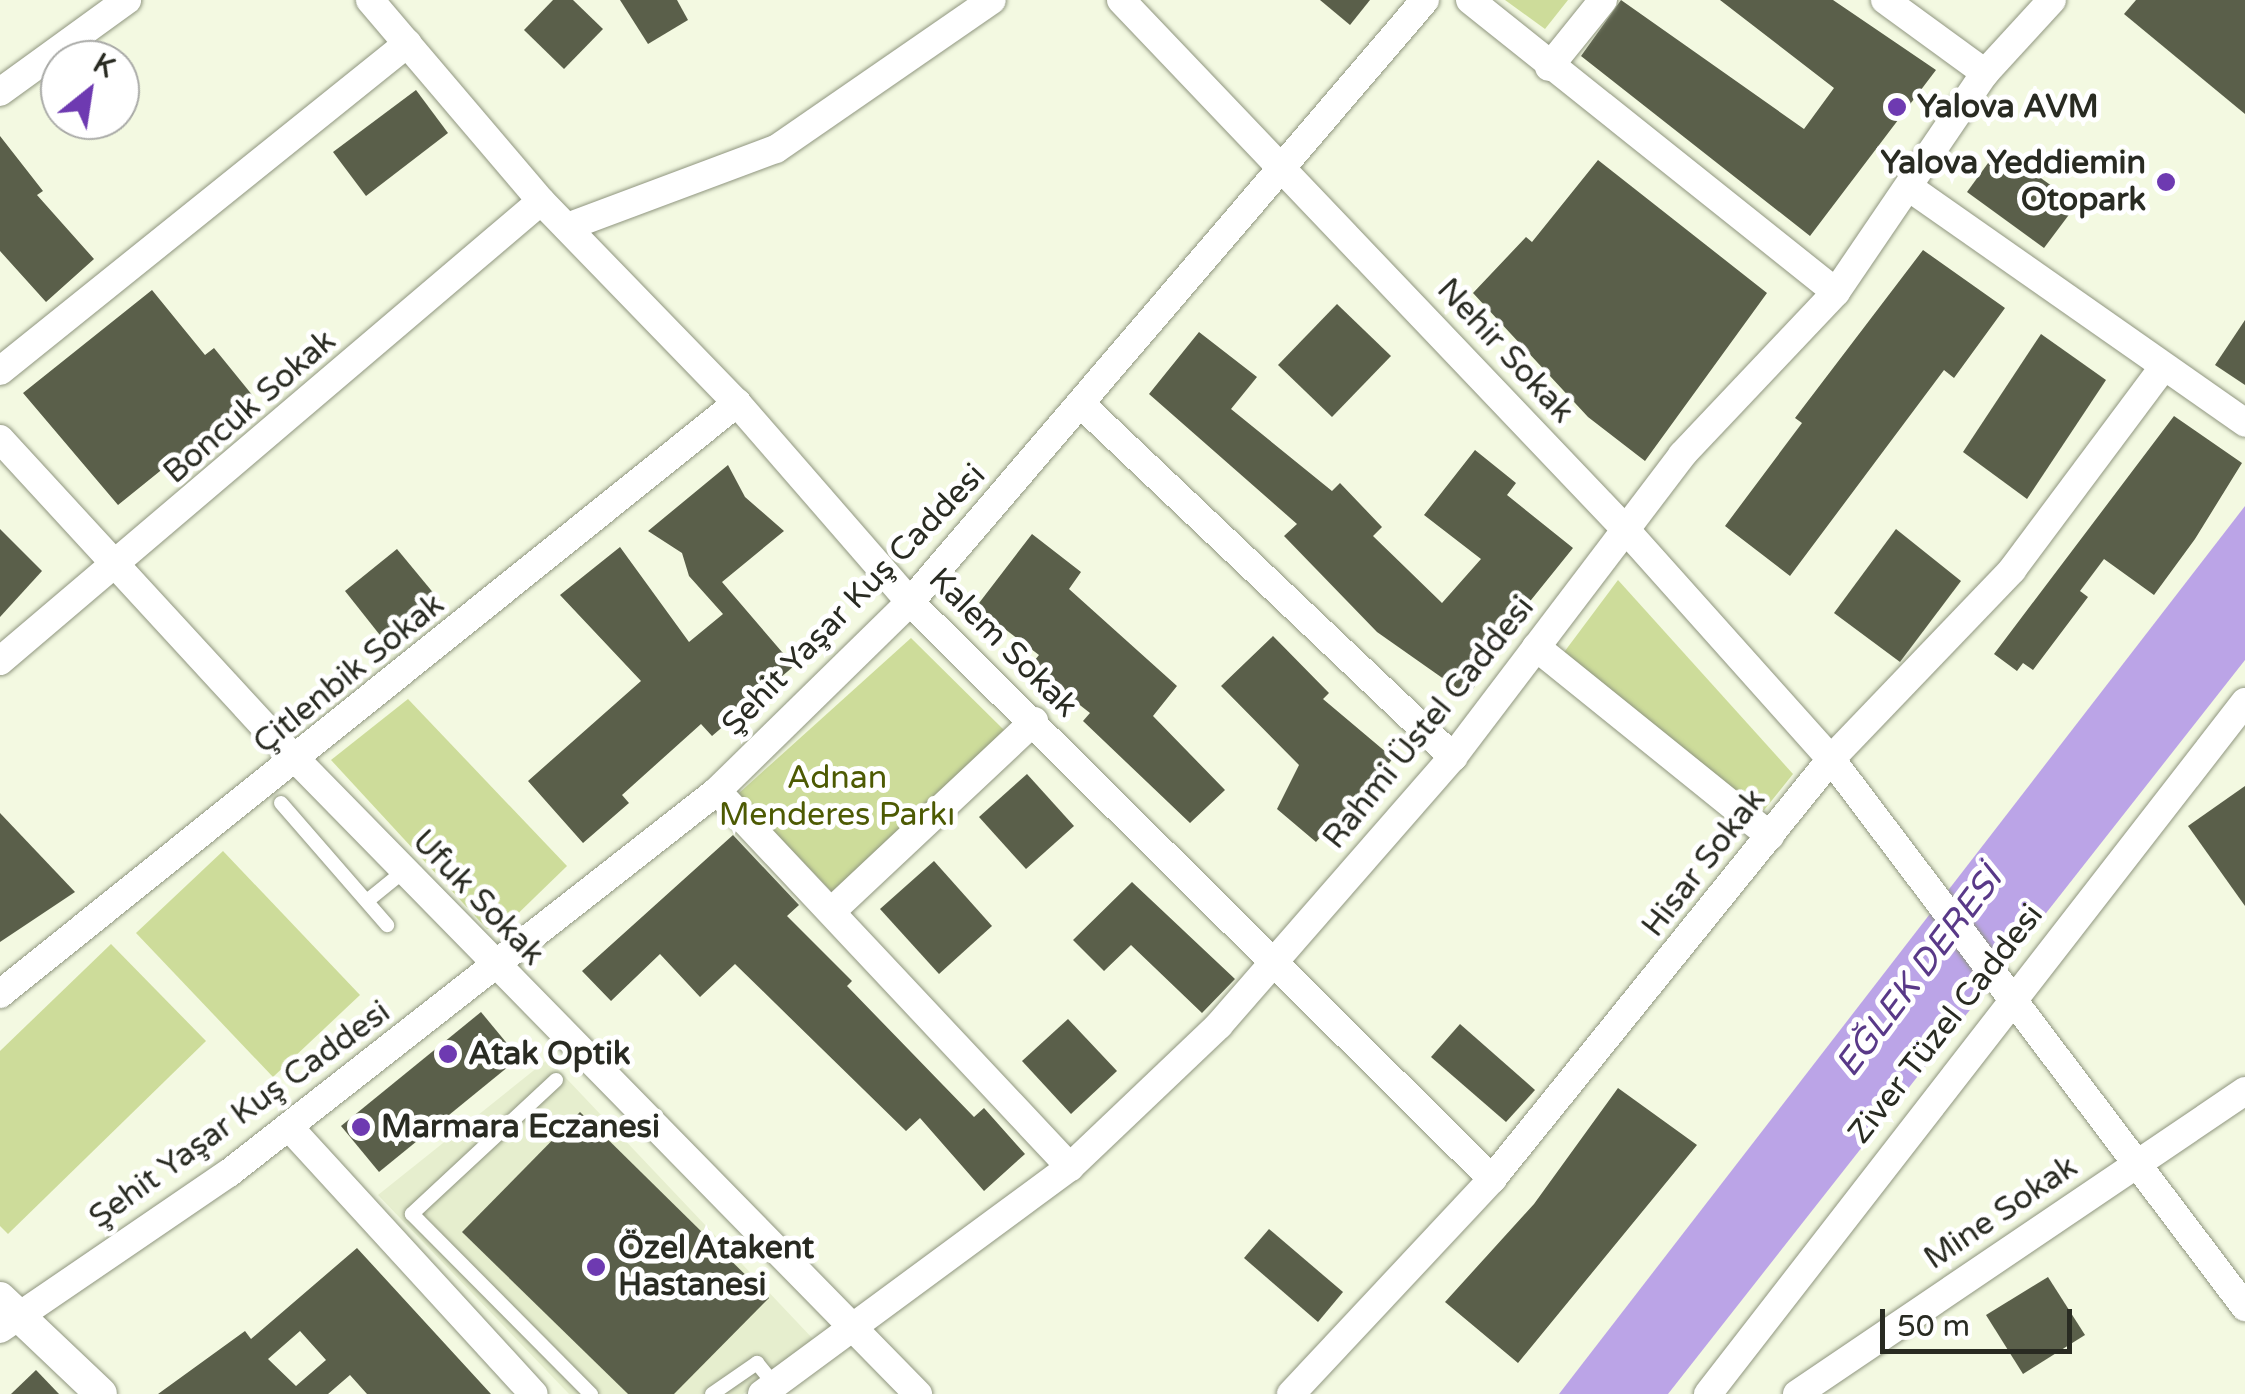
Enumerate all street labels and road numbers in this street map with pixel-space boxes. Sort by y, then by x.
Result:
street label: Nehir Sokak [1429,271,1581,431]
street label: Boncuk Sokak [156,322,344,492]
street label: Şehit Yaşar Kuş Caddesi [714,456,994,744]
street label: Kalem Sokak [921,561,1085,725]
street label: Çitlenbik Sokak [246,586,452,762]
street label: Rahmi Üstel Caddesi [1315,589,1543,857]
street label: Hisar Sokak [1634,781,1774,945]
street label: Ufuk Sokak [404,822,552,974]
street label: Ziver Tüzel Caddesi [1841,897,2051,1151]
street label: Şehit Yaşar Kuş Caddesi [82,993,398,1237]
street label: Mine Sokak [1917,1148,2085,1278]

